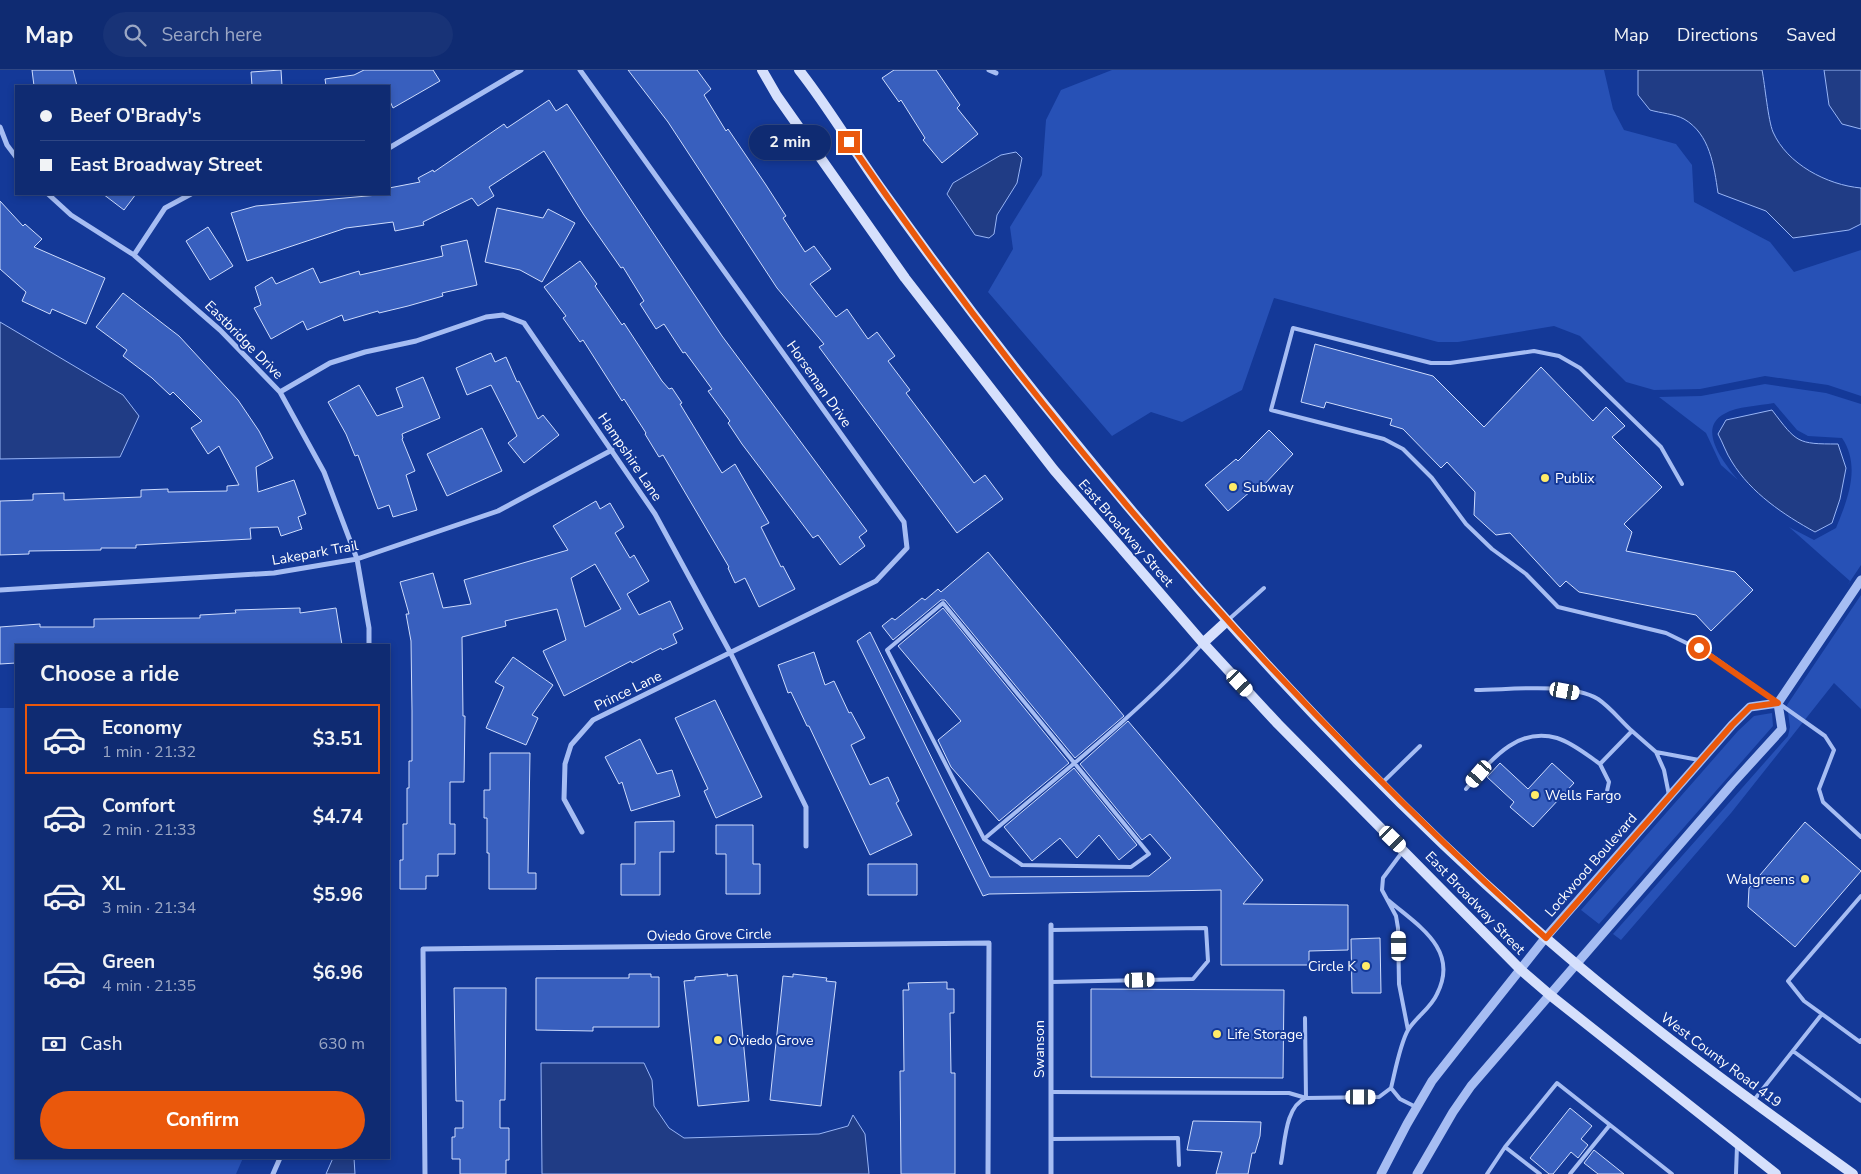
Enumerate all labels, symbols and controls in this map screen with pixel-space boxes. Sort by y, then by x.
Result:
search box [103,12,453,57]
text: Map [25,19,73,51]
icon: search [121,21,149,49]
text: Search here [161,22,262,48]
text: Map [1614,23,1649,47]
text: Directions [1677,23,1758,47]
text: Saved [1786,23,1836,47]
text: Beef O'Brady's [70,103,201,129]
callout: 2 min [749,124,832,160]
text: 2 min [769,131,811,153]
route end [838,131,860,153]
text: East Broadway Street [70,152,262,178]
street label: Eastbridge Drive [200,296,288,384]
street label: Horseman Drive [782,337,856,431]
street label: Hampshire Lane [593,409,667,505]
place label: Publix [1555,469,1595,488]
marker: Publix [1539,472,1551,484]
street label: East Broadway Street [1074,475,1178,591]
place label: Subway [1243,478,1295,497]
marker: Subway [1227,481,1239,493]
street label: Lakepark Trail [270,536,361,570]
route start [1688,637,1710,659]
text: Choose a ride [40,659,179,689]
street label: Prince Lane [591,667,665,715]
car [1224,667,1255,699]
car [1548,681,1581,701]
text: Economy [102,715,182,741]
icon: car [42,717,87,762]
text: $3.51 [313,726,363,752]
text: 1 min · 21:32 [102,741,196,763]
car [1463,758,1494,790]
place label: Wells Fargo [1545,786,1622,805]
marker: Wells Fargo [1529,789,1541,801]
text: Comfort [102,793,175,819]
icon: car [42,795,87,840]
text: $4.74 [313,804,363,830]
street label: Lockwood Boulevard [1541,809,1641,921]
text: 2 min · 21:33 [102,819,196,841]
car [1377,823,1409,855]
street label: East Broadway Street [1421,847,1529,959]
place label: Walgreens [1726,870,1795,889]
text: XL [102,871,125,897]
icon: car [42,873,87,918]
marker: Walgreens [1799,873,1811,885]
text: $5.96 [313,882,363,908]
text: 3 min · 21:34 [102,897,196,919]
street label: Oviedo Grove Circle [646,924,772,946]
car [1391,931,1406,961]
text: Green [102,949,155,975]
icon: car [42,951,87,996]
place label: Circle K [1308,957,1356,976]
text: $6.96 [313,960,363,986]
marker: Circle K [1360,960,1372,972]
car [1124,972,1155,988]
text: 4 min · 21:35 [102,975,196,997]
street label: West County Road 419 [1657,1008,1785,1112]
street label: Swanson [1030,1020,1049,1078]
place label: Life Storage [1227,1025,1303,1044]
marker: Life Storage [1211,1028,1223,1040]
icon: cash [40,1030,68,1058]
text: Cash [80,1031,122,1057]
place label: Oviedo Grove [728,1031,814,1050]
text: 630 m [318,1033,365,1055]
marker: Oviedo Grove [712,1034,724,1046]
car [1346,1090,1376,1105]
button: Confirm [40,1091,365,1149]

